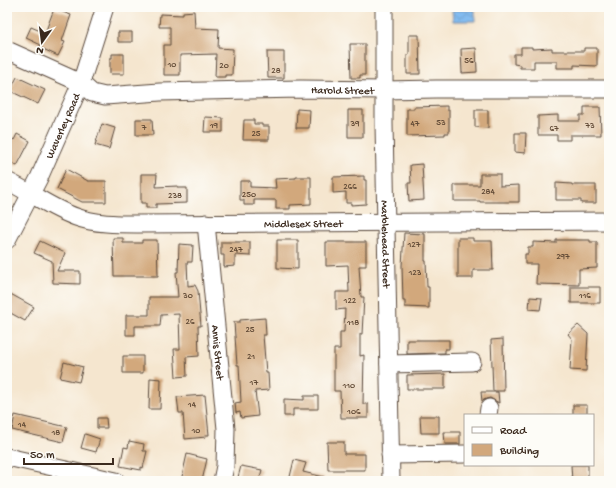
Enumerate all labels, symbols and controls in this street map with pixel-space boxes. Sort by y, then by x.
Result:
north arrow [22,22,62,62]
text: N [35,43,45,56]
house number: 56 [464,56,474,67]
house number: 10 [167,60,176,71]
house number: 20 [219,61,229,72]
house number: 28 [271,66,281,77]
street label: Harold Street [311,85,376,98]
street label: Waverley Road [44,91,84,161]
house number: 53 [436,118,446,129]
house number: 39 [349,119,360,130]
house number: 47 [411,119,420,130]
house number: 19 [209,121,219,132]
house number: 73 [584,121,595,132]
house number: 7 [141,123,147,134]
house number: 67 [549,124,559,135]
house number: 25 [251,129,261,140]
house number: 266 [343,182,357,193]
house number: 284 [481,187,496,198]
house number: 250 [242,190,256,201]
house number: 238 [168,191,182,202]
street label: Marblehead Street [377,200,391,290]
street label: Middlesex Street [264,219,344,231]
house number: 127 [407,240,421,251]
house number: 247 [229,245,243,256]
house number: 297 [556,252,570,263]
house number: 123 [408,268,422,279]
house number: 30 [182,291,193,302]
house number: 116 [578,291,591,302]
house number: 122 [343,296,357,307]
house number: 26 [186,317,195,328]
house number: 118 [346,318,359,329]
street label: Annis Street [208,324,225,382]
house number: 25 [245,325,255,336]
house number: 21 [247,352,255,363]
house number: 17 [249,378,258,389]
house number: 110 [342,381,355,392]
house number: 14 [187,400,197,411]
house number: 106 [346,407,361,418]
legend [464,414,594,466]
house number: 14 [17,420,27,431]
text: Road [500,425,527,439]
house number: 10 [191,426,200,437]
house number: 18 [51,428,60,439]
scale bar [24,440,113,466]
text: Building [499,445,539,459]
text: 50 m [30,449,55,463]

